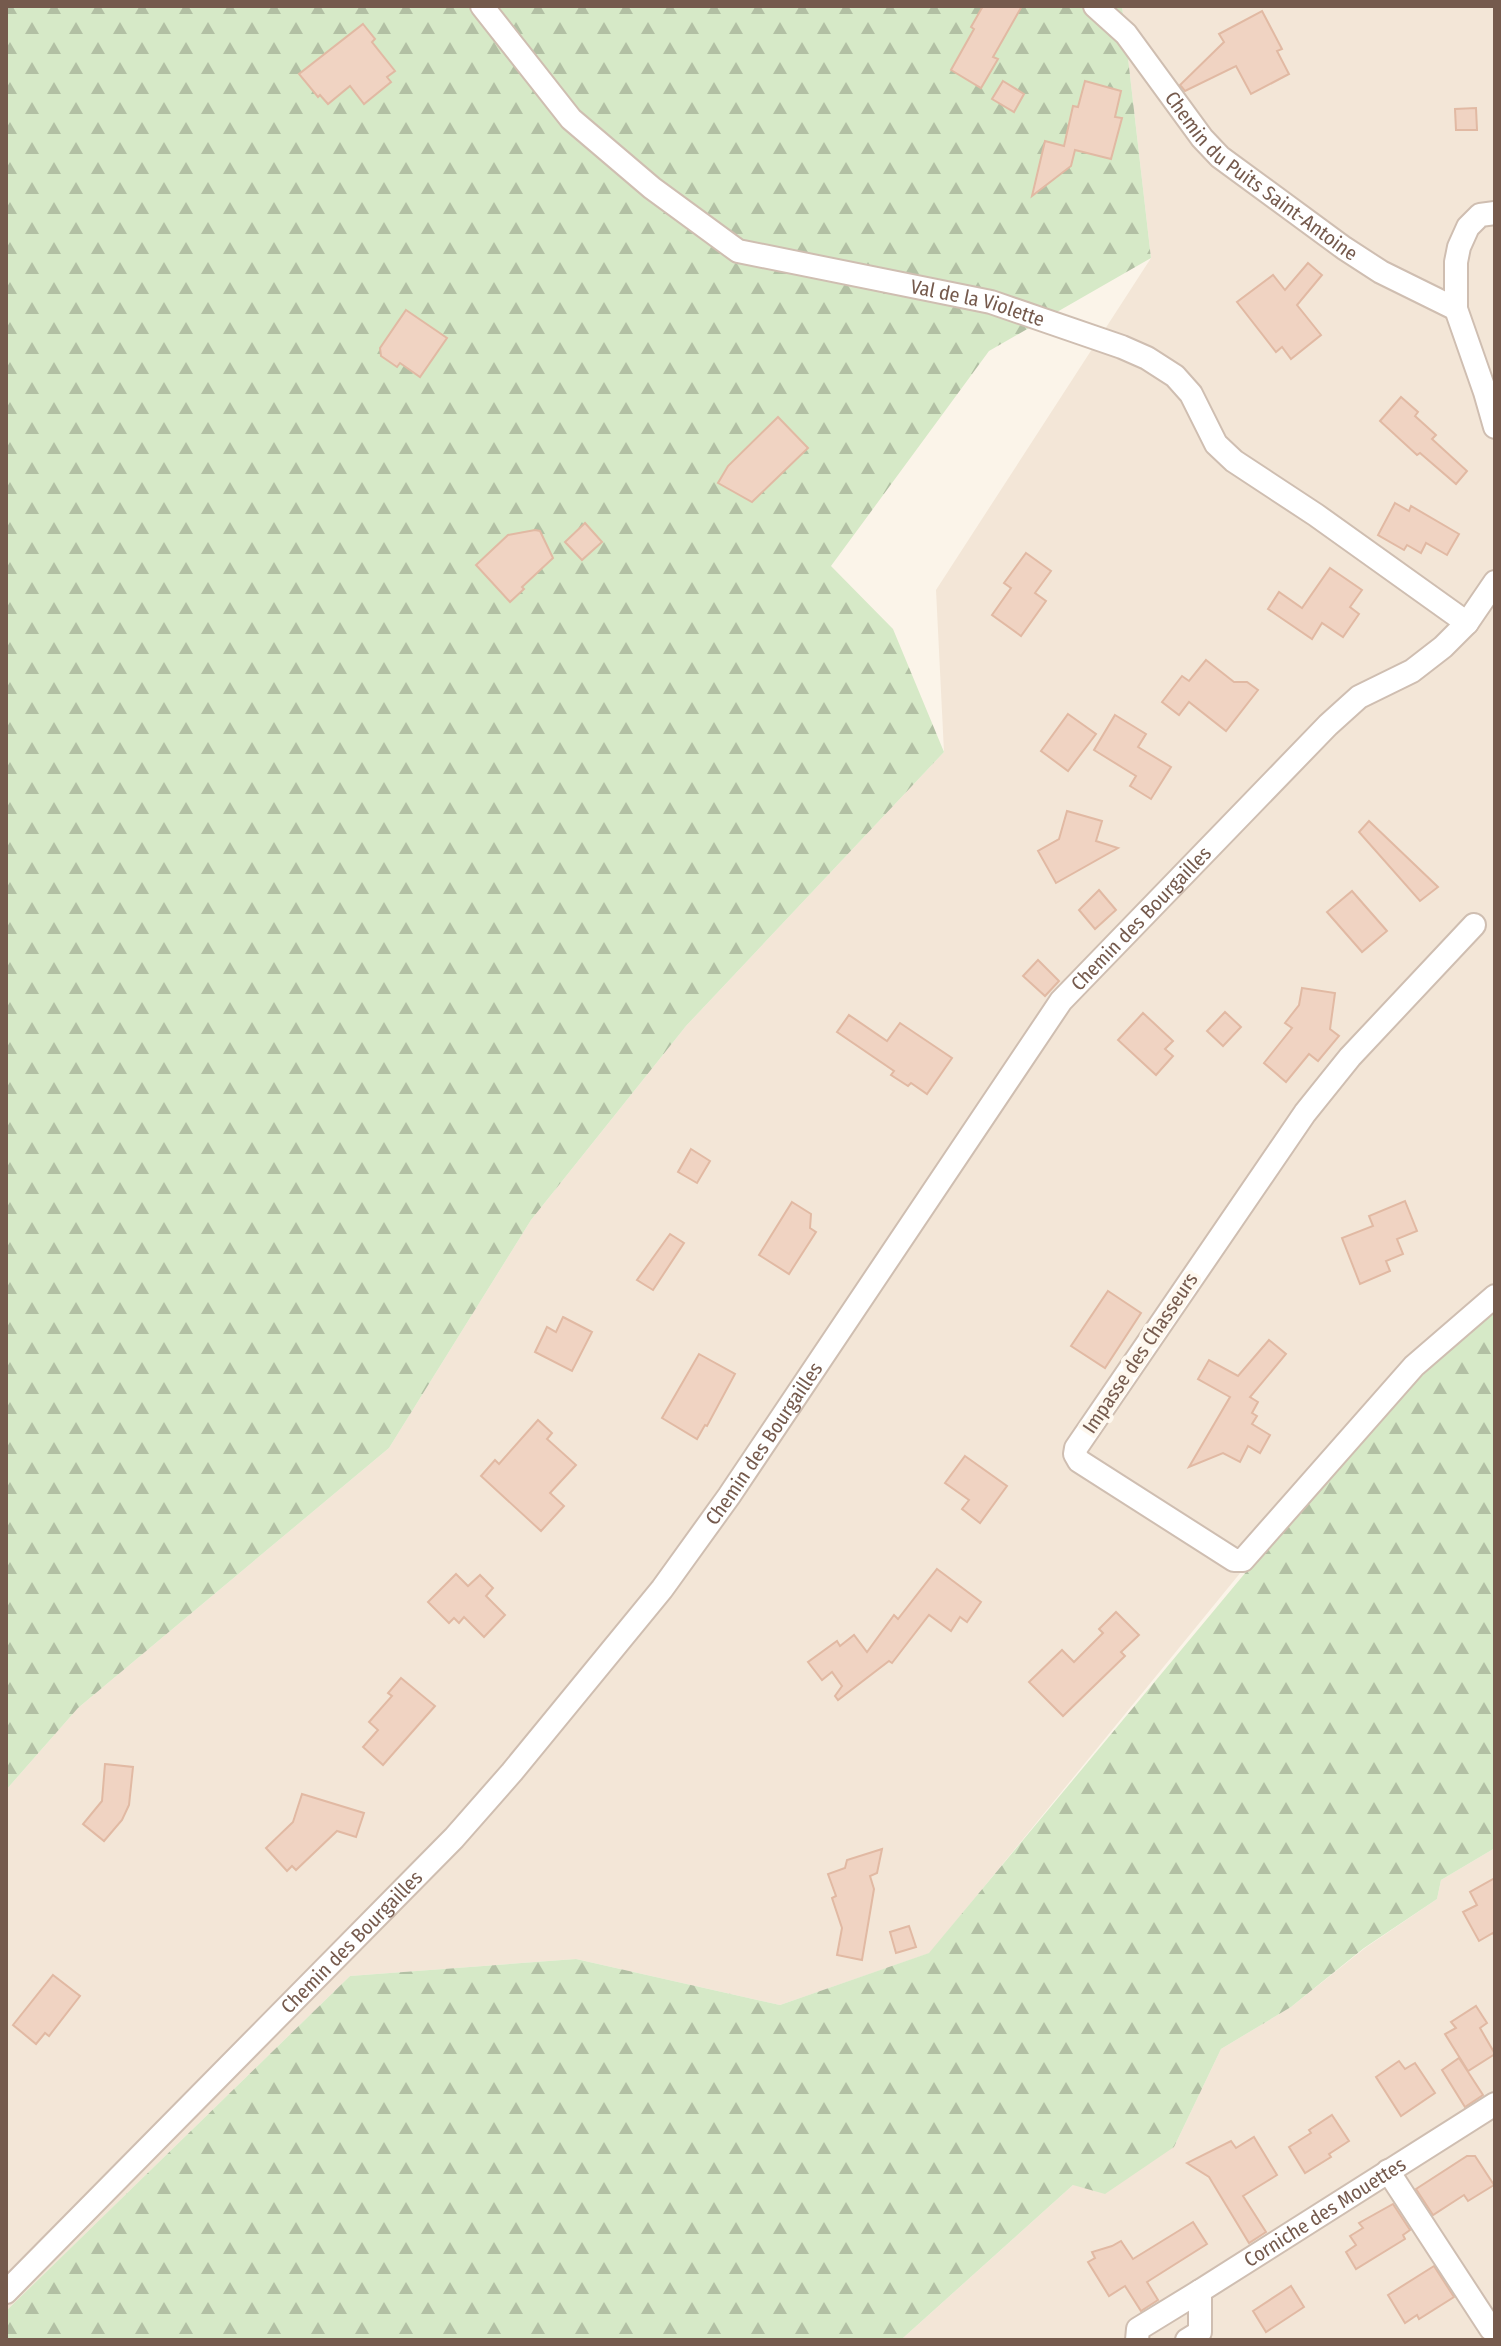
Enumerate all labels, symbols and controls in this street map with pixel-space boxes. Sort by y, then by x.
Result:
street label: Chemin du Puits Saint-Antoine [1160,86,1362,266]
street label: Val de la Violette [909,274,1048,331]
street label: Chemin des Bourgailles [1066,841,1216,995]
street label: Impasse des Chasseurs [1077,1268,1203,1438]
street label: Chemin des Bourgailles [700,1357,827,1529]
street label: Chemin des Bourgailles [276,1865,427,2018]
street label: Corniche des Mouettes [1239,2152,1410,2272]

